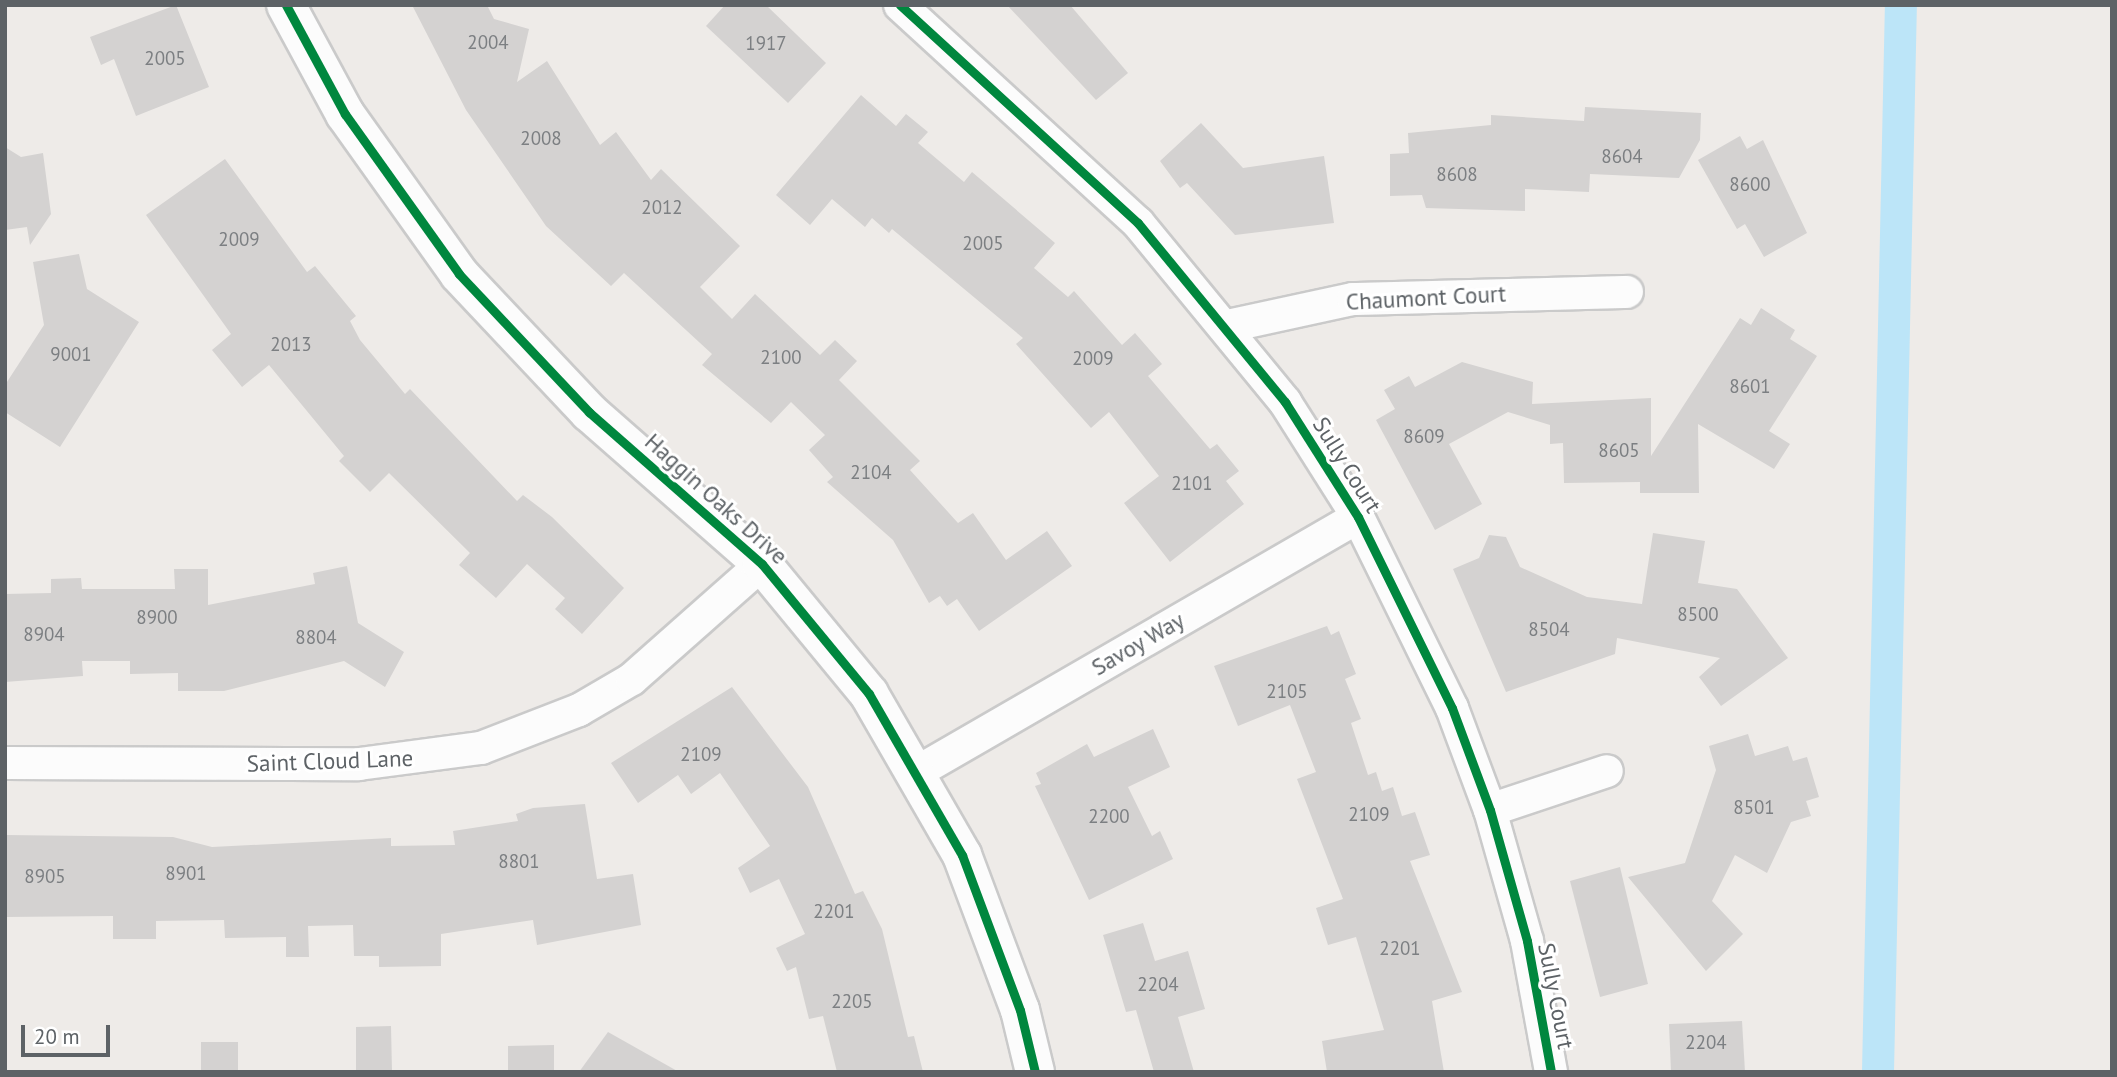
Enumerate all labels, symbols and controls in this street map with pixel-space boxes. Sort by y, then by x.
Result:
house number: 2004 [467,32,509,54]
house number: 1917 [745,33,787,55]
house number: 2005 [144,48,186,70]
house number: 2008 [520,128,562,150]
house number: 8604 [1601,146,1643,168]
house number: 8608 [1436,164,1478,186]
house number: 8600 [1729,174,1771,196]
house number: 2012 [641,197,683,219]
house number: 2009 [218,229,260,251]
house number: 2005 [962,233,1004,255]
street label: Chaumont Court [1345,280,1507,316]
house number: 2013 [270,334,312,356]
house number: 9001 [50,344,92,366]
house number: 2100 [760,347,802,369]
house number: 2009 [1072,348,1114,370]
house number: 8601 [1729,376,1771,398]
street label: Sully Court [1307,412,1387,518]
house number: 8609 [1403,426,1445,448]
street label: Haggin Oaks Drive [639,428,793,570]
house number: 8605 [1598,440,1640,462]
house number: 2104 [850,462,892,484]
house number: 2101 [1171,473,1213,495]
house number: 8500 [1677,604,1719,626]
street label: Savoy Way [1086,606,1190,682]
house number: 8900 [136,607,178,629]
house number: 8504 [1528,619,1570,641]
house number: 8904 [23,624,65,646]
house number: 8804 [295,627,337,649]
house number: 2105 [1266,681,1308,703]
street label: Saint Cloud Lane [246,744,414,778]
house number: 2109 [680,744,722,766]
house number: 8501 [1733,797,1775,819]
house number: 2109 [1348,804,1390,826]
house number: 2200 [1088,806,1130,828]
house number: 8801 [498,851,540,873]
house number: 8901 [165,863,207,885]
house number: 8905 [24,866,66,888]
house number: 2201 [813,901,855,923]
house number: 2201 [1379,938,1421,960]
street label: Sully Court [1532,940,1580,1052]
house number: 2204 [1137,974,1179,996]
house number: 2205 [831,991,873,1013]
scale bar [24,1010,114,1054]
text: 20 m [34,1023,80,1050]
house number: 2204 [1685,1032,1727,1054]

